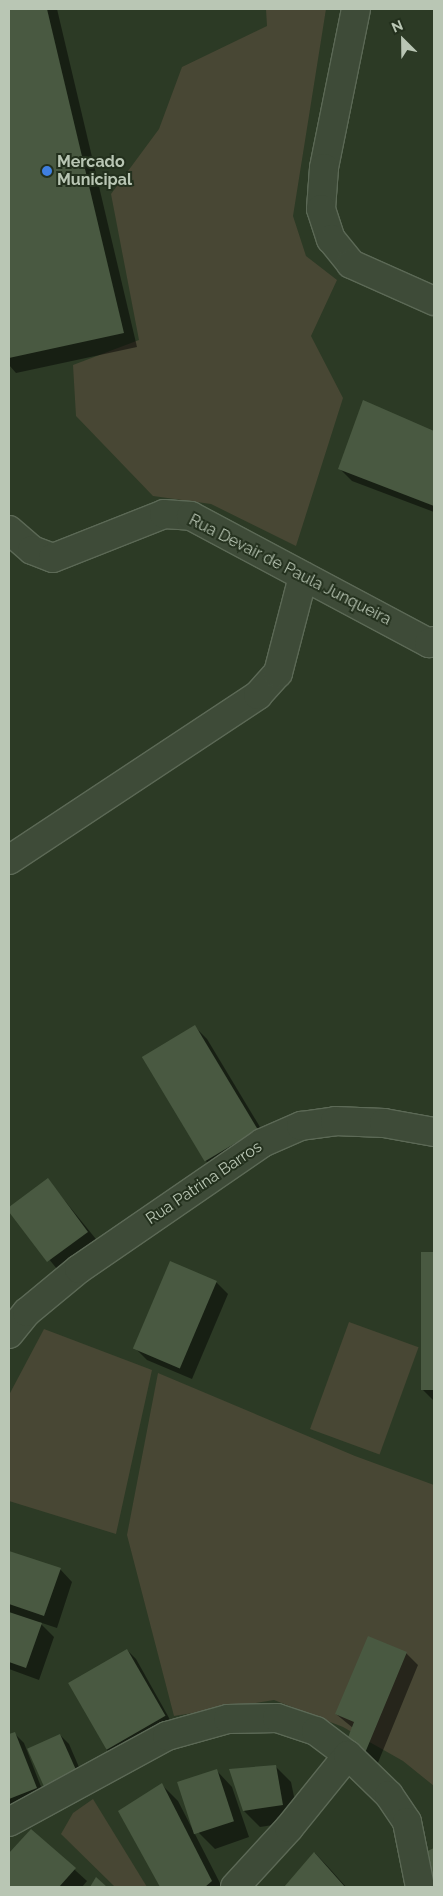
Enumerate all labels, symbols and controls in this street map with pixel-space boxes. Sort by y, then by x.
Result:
north arrow [378,15,428,65]
text: N [389,17,405,36]
place label: Mercado Municipal [57,152,132,190]
marker: Mercado Municipal [41,165,53,177]
street label: Rua Devair de Paula Junqueira [185,510,395,630]
street label: Rua Patrina Barros [143,1137,265,1229]

